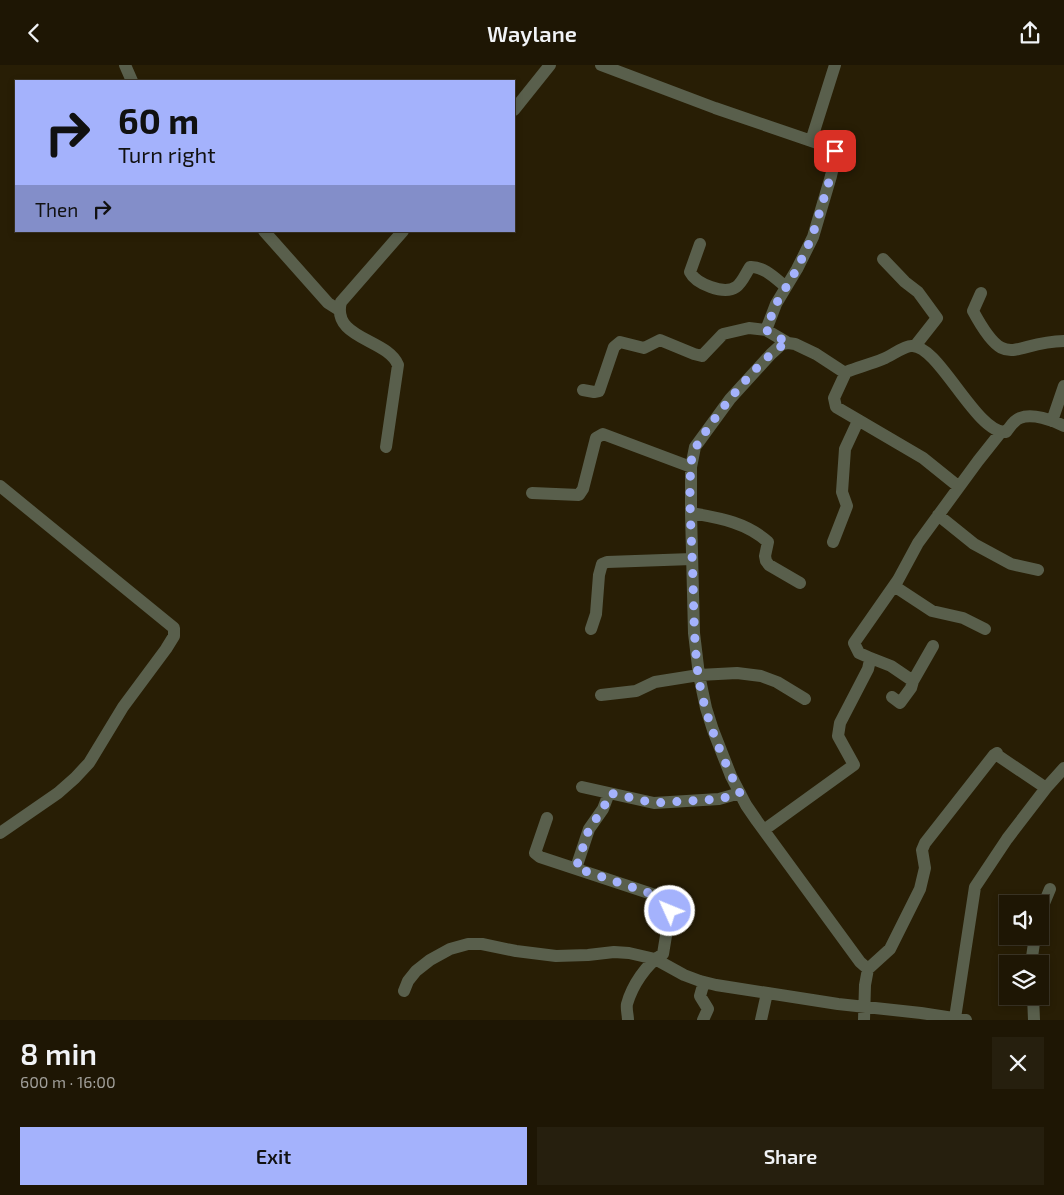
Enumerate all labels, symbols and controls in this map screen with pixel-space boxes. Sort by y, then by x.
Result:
icon: back [20,19,48,47]
icon: share [1016,19,1044,47]
text: Waylane [487,20,577,46]
text: 60 m [118,99,199,141]
icon: right [35,100,100,165]
pin [814,130,856,172]
icon: arrive [821,137,849,165]
text: Turn right [118,141,216,167]
icon: right [88,195,116,223]
text: Then [35,198,78,221]
position arrow [643,884,695,936]
map controls [999,895,1049,1005]
button: sound [999,895,1049,945]
button: layers [999,955,1049,1005]
text: 8 min [20,1035,97,1071]
button: close [992,1037,1044,1089]
text: 600 m · 16:00 [20,1072,116,1091]
button: Exit [20,1127,527,1185]
button: Share [537,1127,1044,1185]

